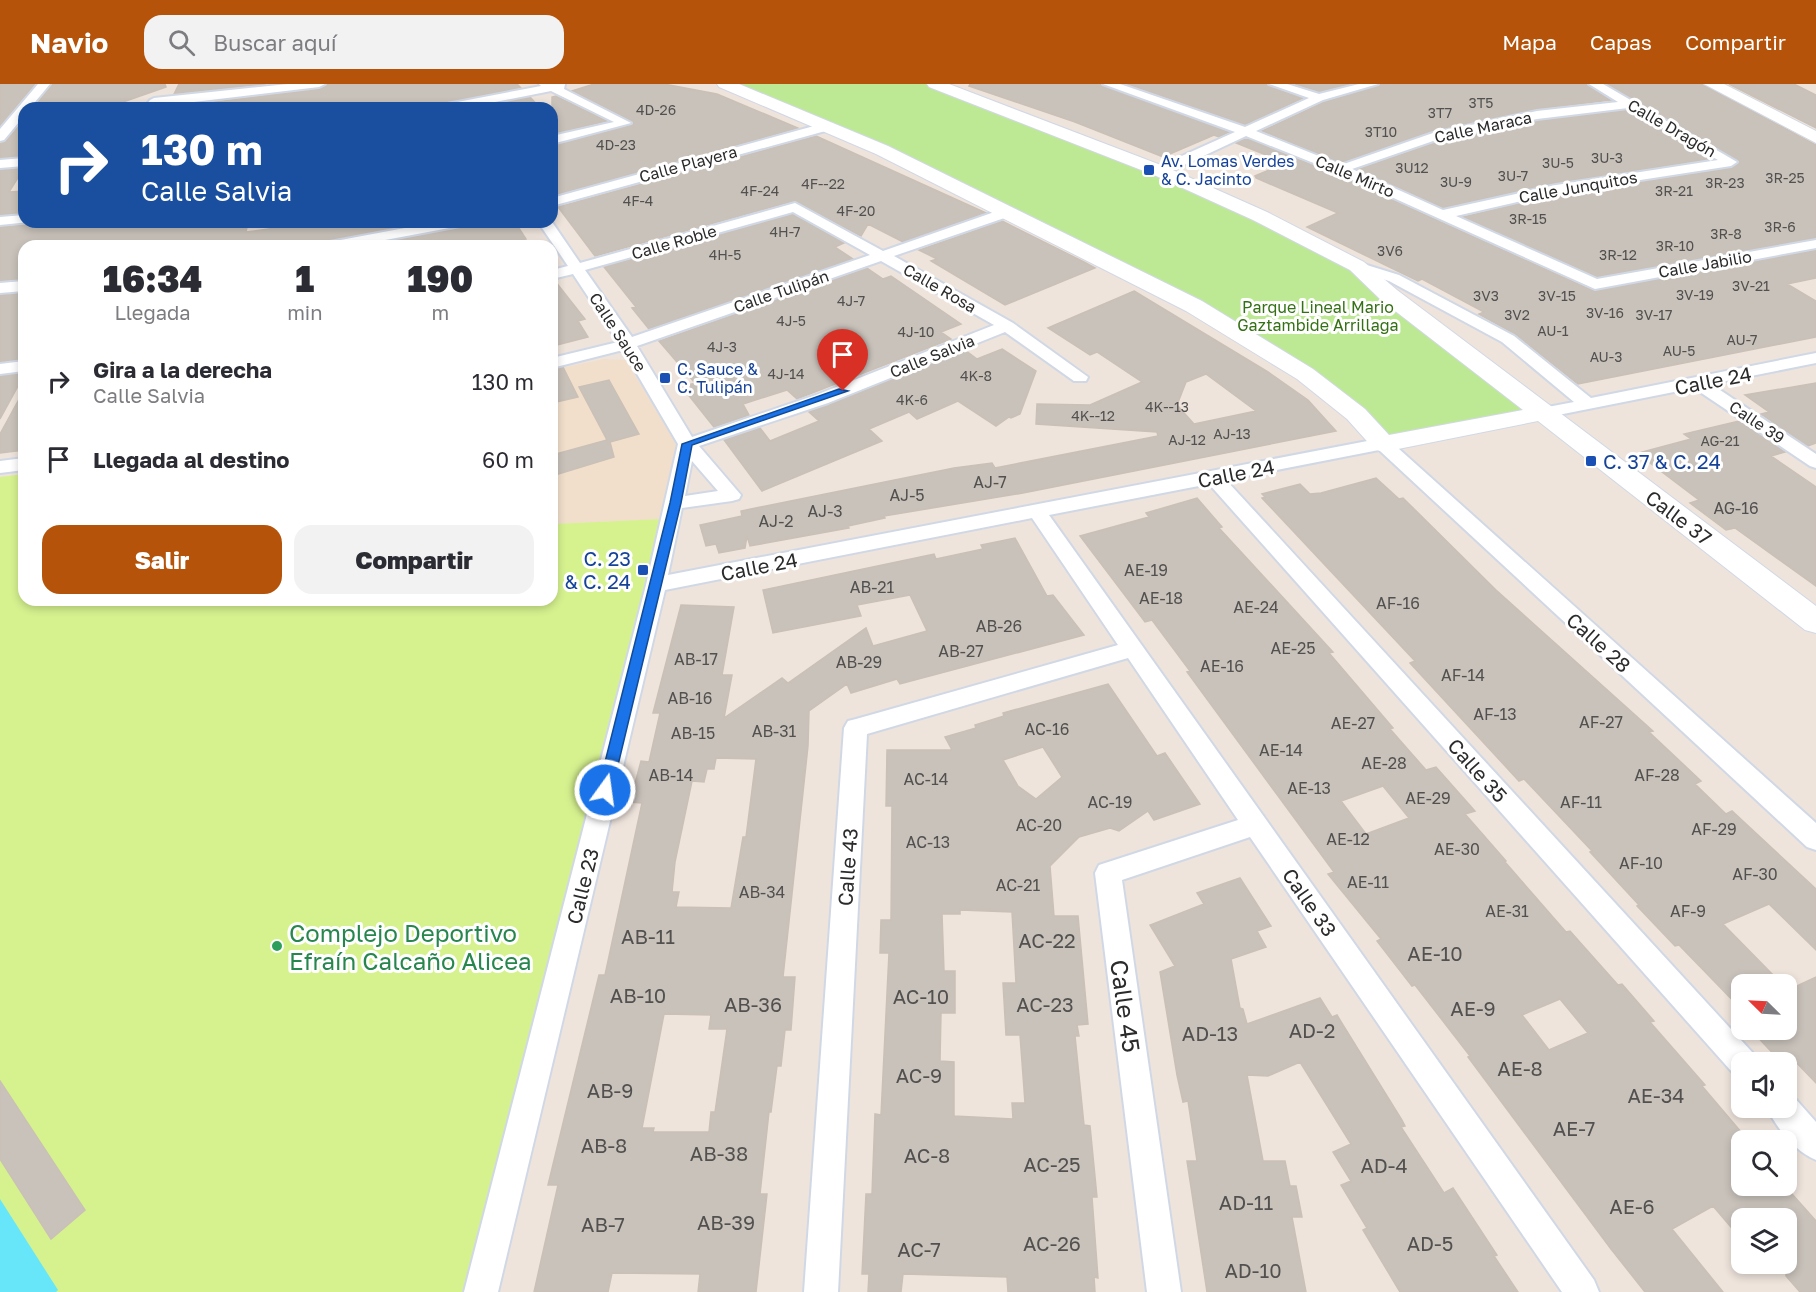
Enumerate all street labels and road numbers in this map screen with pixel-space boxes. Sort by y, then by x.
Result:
street label: Calle Dragón [1624,95,1720,161]
street label: Calle Maraca [1433,107,1533,147]
street label: Calle Playera [637,141,739,187]
street label: Calle Mirto [1312,150,1398,202]
street label: Calle Junquitos [1517,167,1639,207]
street label: Calle Roble [629,220,719,264]
street label: Calle Jabilio [1657,246,1753,282]
street label: Calle Rosa [900,259,980,317]
street label: Calle Tulipán [731,265,831,317]
street label: Calle Sauce [585,289,651,375]
street label: Calle Salvia [887,330,977,382]
street label: Calle 24 [1672,361,1754,399]
street label: Calle 39 [1726,396,1788,448]
street label: Calle 24 [1195,454,1277,492]
street label: Calle 37 [1641,484,1717,550]
street label: Calle 24 [718,547,800,585]
street label: Calle 28 [1562,607,1636,677]
street label: Calle 35 [1443,733,1513,807]
street label: Calle 43 [832,827,862,907]
street label: Calle 23 [561,846,603,926]
street label: Calle 33 [1278,863,1342,941]
street label: Calle 45 [1105,958,1147,1054]

